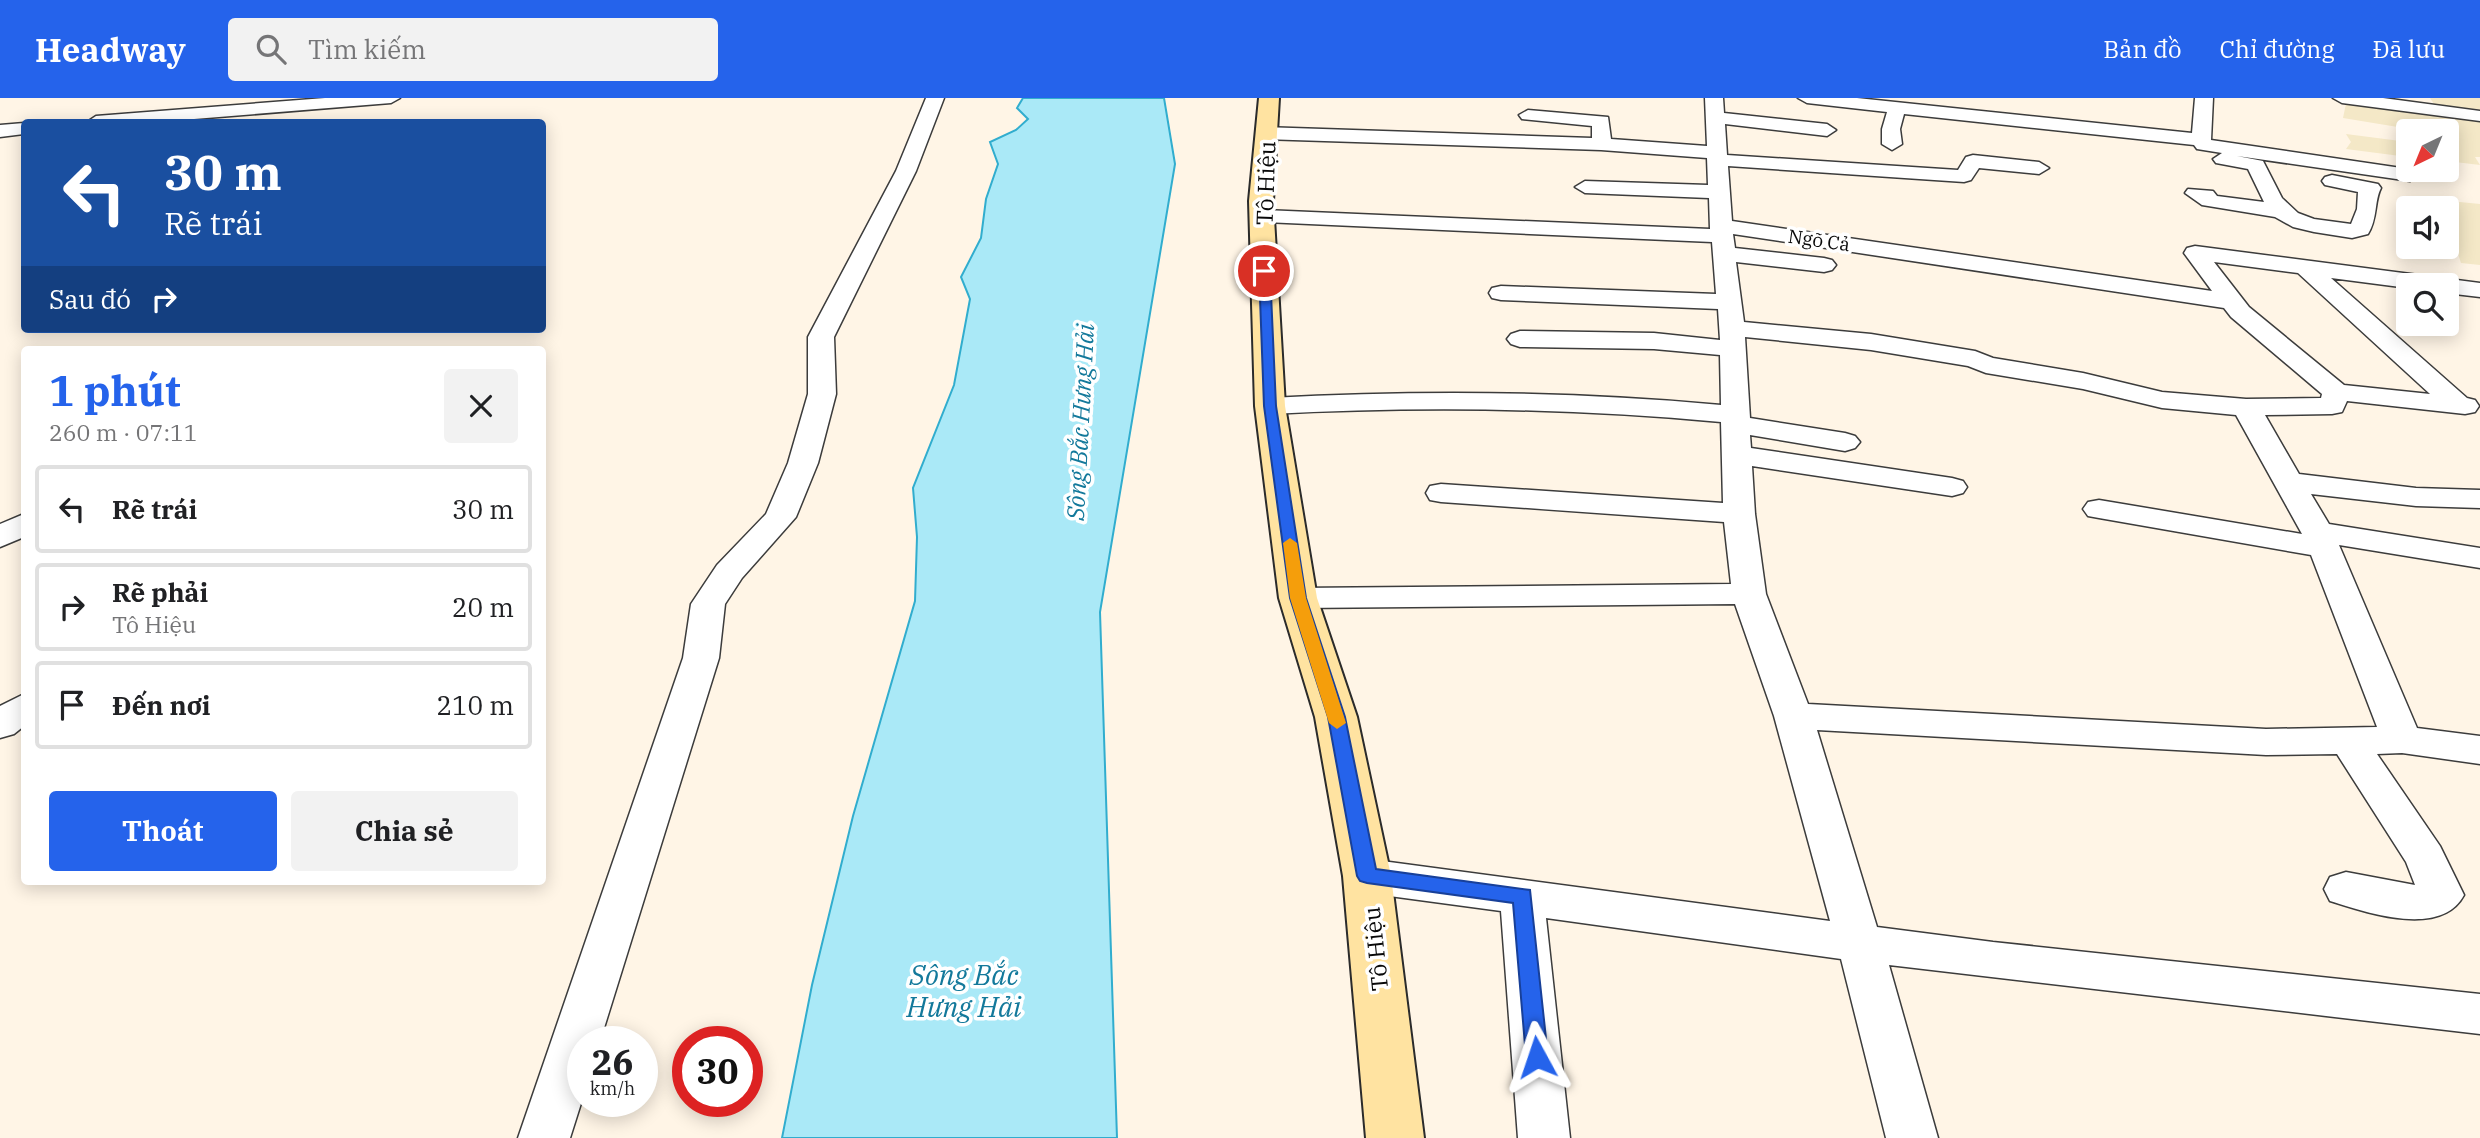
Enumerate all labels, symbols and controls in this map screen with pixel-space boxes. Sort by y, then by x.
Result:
search box [228,18,718,81]
text: Headway [35,28,186,71]
icon: search [252,30,290,68]
text: Tìm kiếm [308,32,426,66]
text: Bản đồ [2103,33,2181,65]
text: Chỉ đường [2219,33,2334,65]
text: Đã lưu [2372,33,2445,65]
north arrow [2396,119,2459,182]
map controls [2396,119,2459,336]
text: 30 m [164,140,282,203]
street label: Tô Hiệu [1249,140,1281,226]
icon: left [49,147,140,238]
button: sound [2396,196,2459,259]
text: Rẽ trái [164,202,263,244]
street label: Ngõ Cả [1786,224,1852,256]
pin [1234,241,1294,301]
icon: arrive [1245,252,1283,290]
button: search [2396,273,2459,336]
icon: right [145,280,183,318]
text: Sau đó [49,282,131,316]
water label: Sông Bắc Hưng Hải [1059,322,1101,522]
text: 1 phút [49,363,181,418]
button: close [444,369,518,443]
text: 260 m · 07:11 [49,417,198,447]
icon: left [53,490,91,528]
text: Rẽ trái [112,492,197,526]
text: 30 m [452,492,514,526]
text: Rẽ phải [112,575,208,609]
icon: right [53,588,91,626]
text: 20 m [452,590,514,624]
text: Tô Hiệu [112,609,196,639]
icon: arrive [53,686,91,724]
text: Đến nơi [112,688,211,722]
text: 210 m [436,688,514,722]
button: Thoát [49,791,277,871]
button: Chia sẻ [291,791,518,871]
street label: Tô Hiệu [1356,906,1394,992]
water label: Sông Bắc Hưng Hải [905,956,1022,1025]
position arrow [1500,1020,1574,1094]
speed limit sign: 30 [672,1026,763,1117]
text: 26 [591,1039,634,1085]
text: km/h [590,1077,635,1100]

